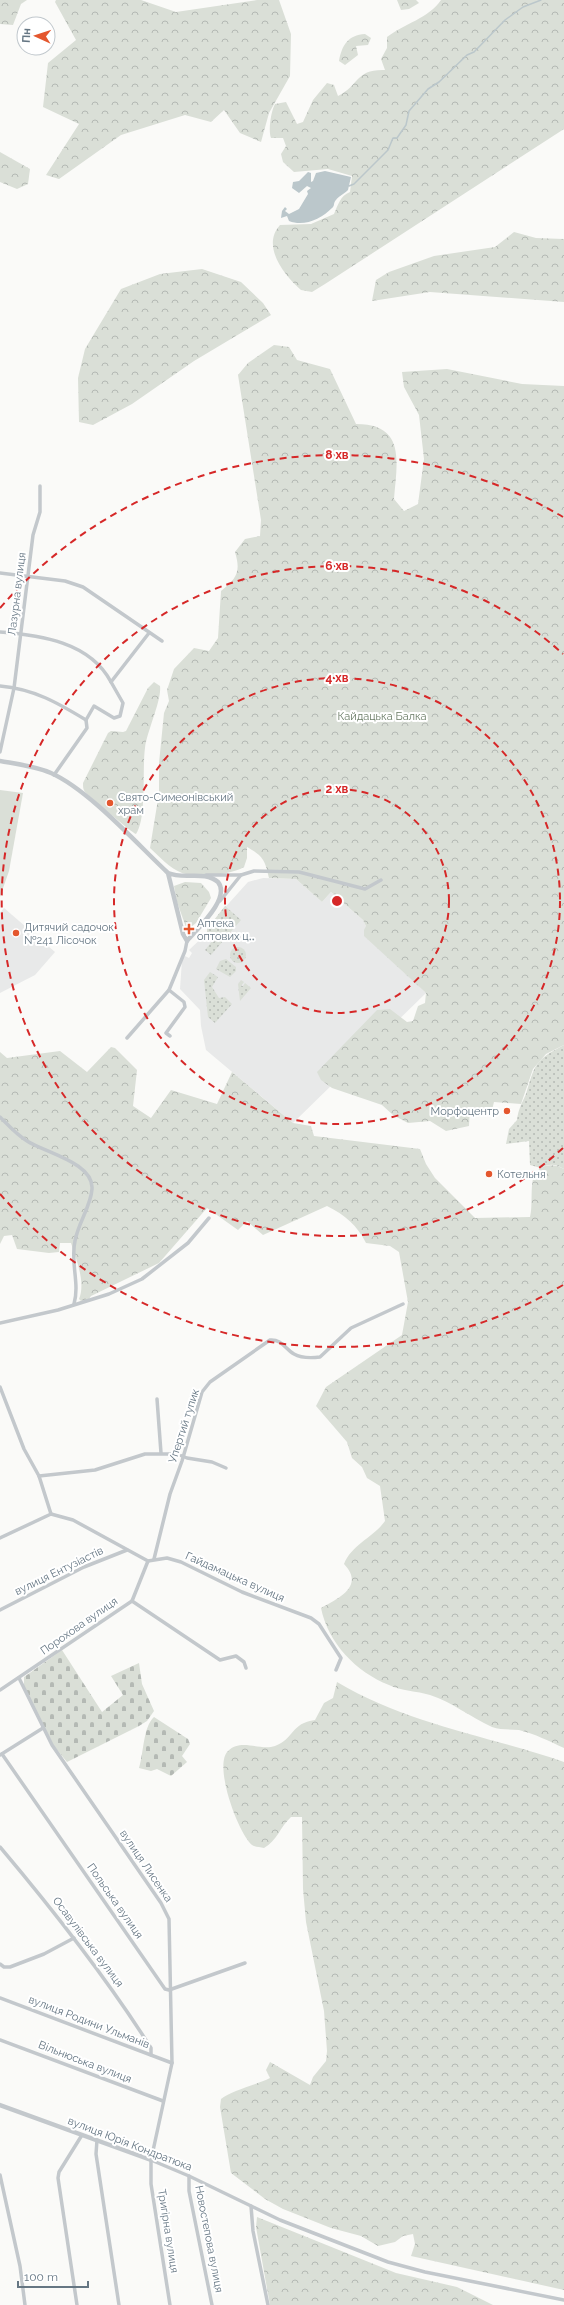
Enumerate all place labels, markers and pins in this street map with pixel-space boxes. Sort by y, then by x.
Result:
place label: Свято-Симеонівський храм [118,791,233,817]
marker: Свято-Симеонівський храм [105,798,115,808]
centre of rings [330,894,344,908]
place label: Аптека оптових ц‥ [197,917,255,943]
place label: Дитячий садочок №241 Лісочок [24,921,114,947]
marker: Аптека оптових ц‥ [184,924,194,934]
marker: Дитячий садочок №241 Лісочок [11,928,21,938]
place label: Морфоцентр [431,1105,499,1118]
marker: Морфоцентр [502,1106,512,1116]
place label: Котельня [497,1168,546,1181]
marker: Котельня [484,1169,494,1179]

